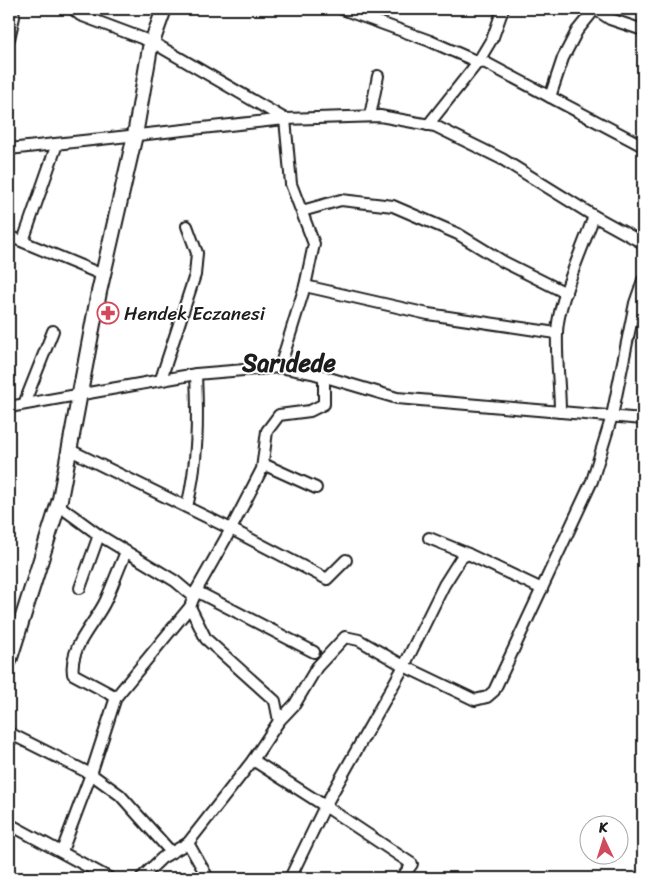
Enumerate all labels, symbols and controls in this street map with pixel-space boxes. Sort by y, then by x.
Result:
place label: Hendek Eczanesi [124,297,266,330]
pharmacy icon: Hendek Eczanesi [96,301,120,325]
district label: Sarıdede [241,342,336,384]
north arrow [580,814,630,864]
text: K [597,815,610,840]

